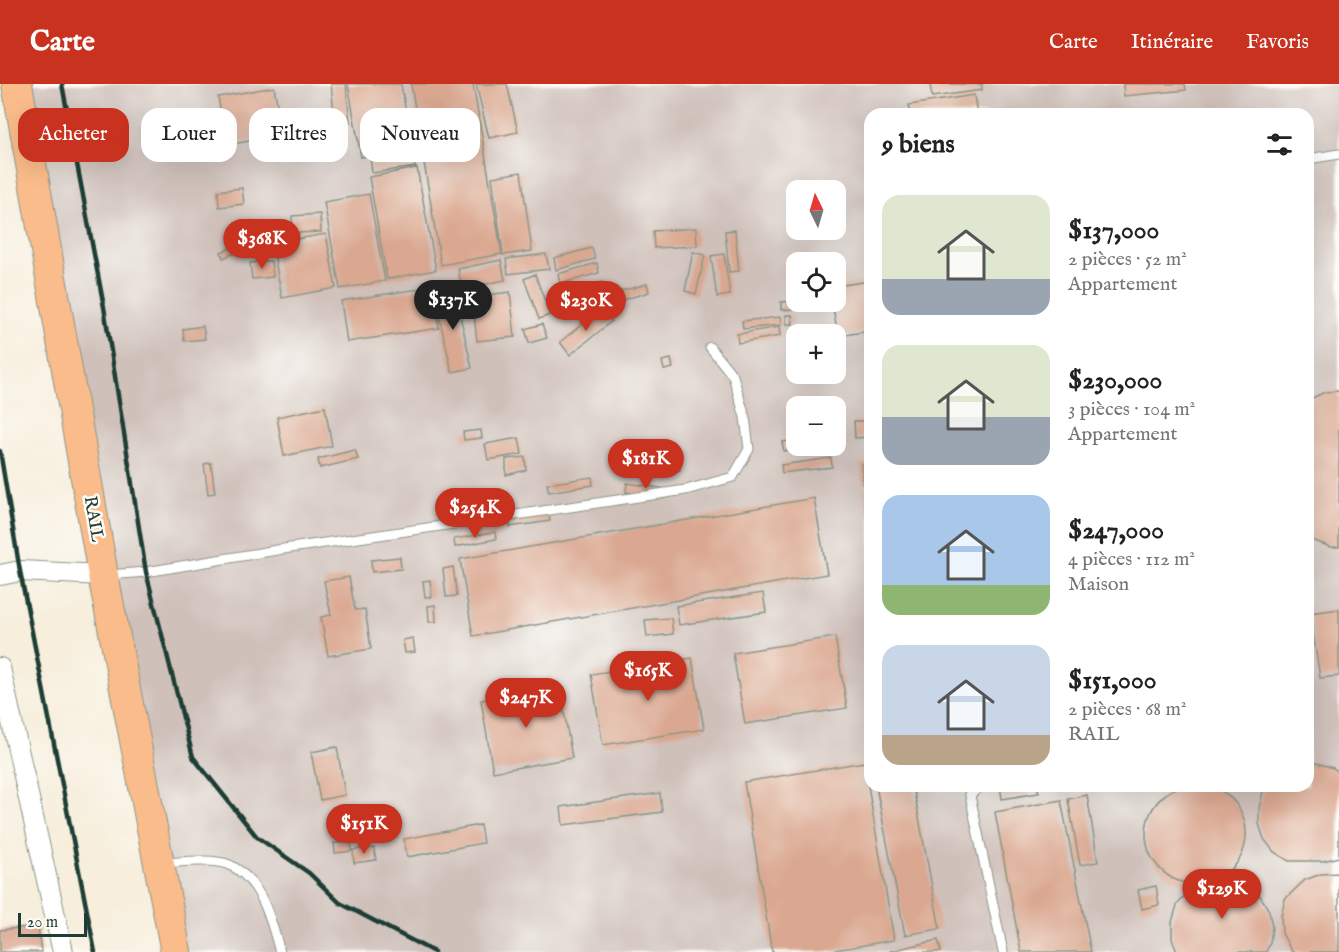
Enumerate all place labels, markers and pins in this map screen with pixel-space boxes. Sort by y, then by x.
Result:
pin: $368K [220,219,304,270]
pin: $137K [411,280,495,331]
pin: $230K [544,281,628,332]
pin: $181K [604,439,688,490]
pin: $254K [433,488,517,539]
pin: $165K [606,651,690,702]
pin: $247K [484,678,568,729]
pin: $151K [322,804,406,855]
pin: $129K [1180,869,1264,920]

